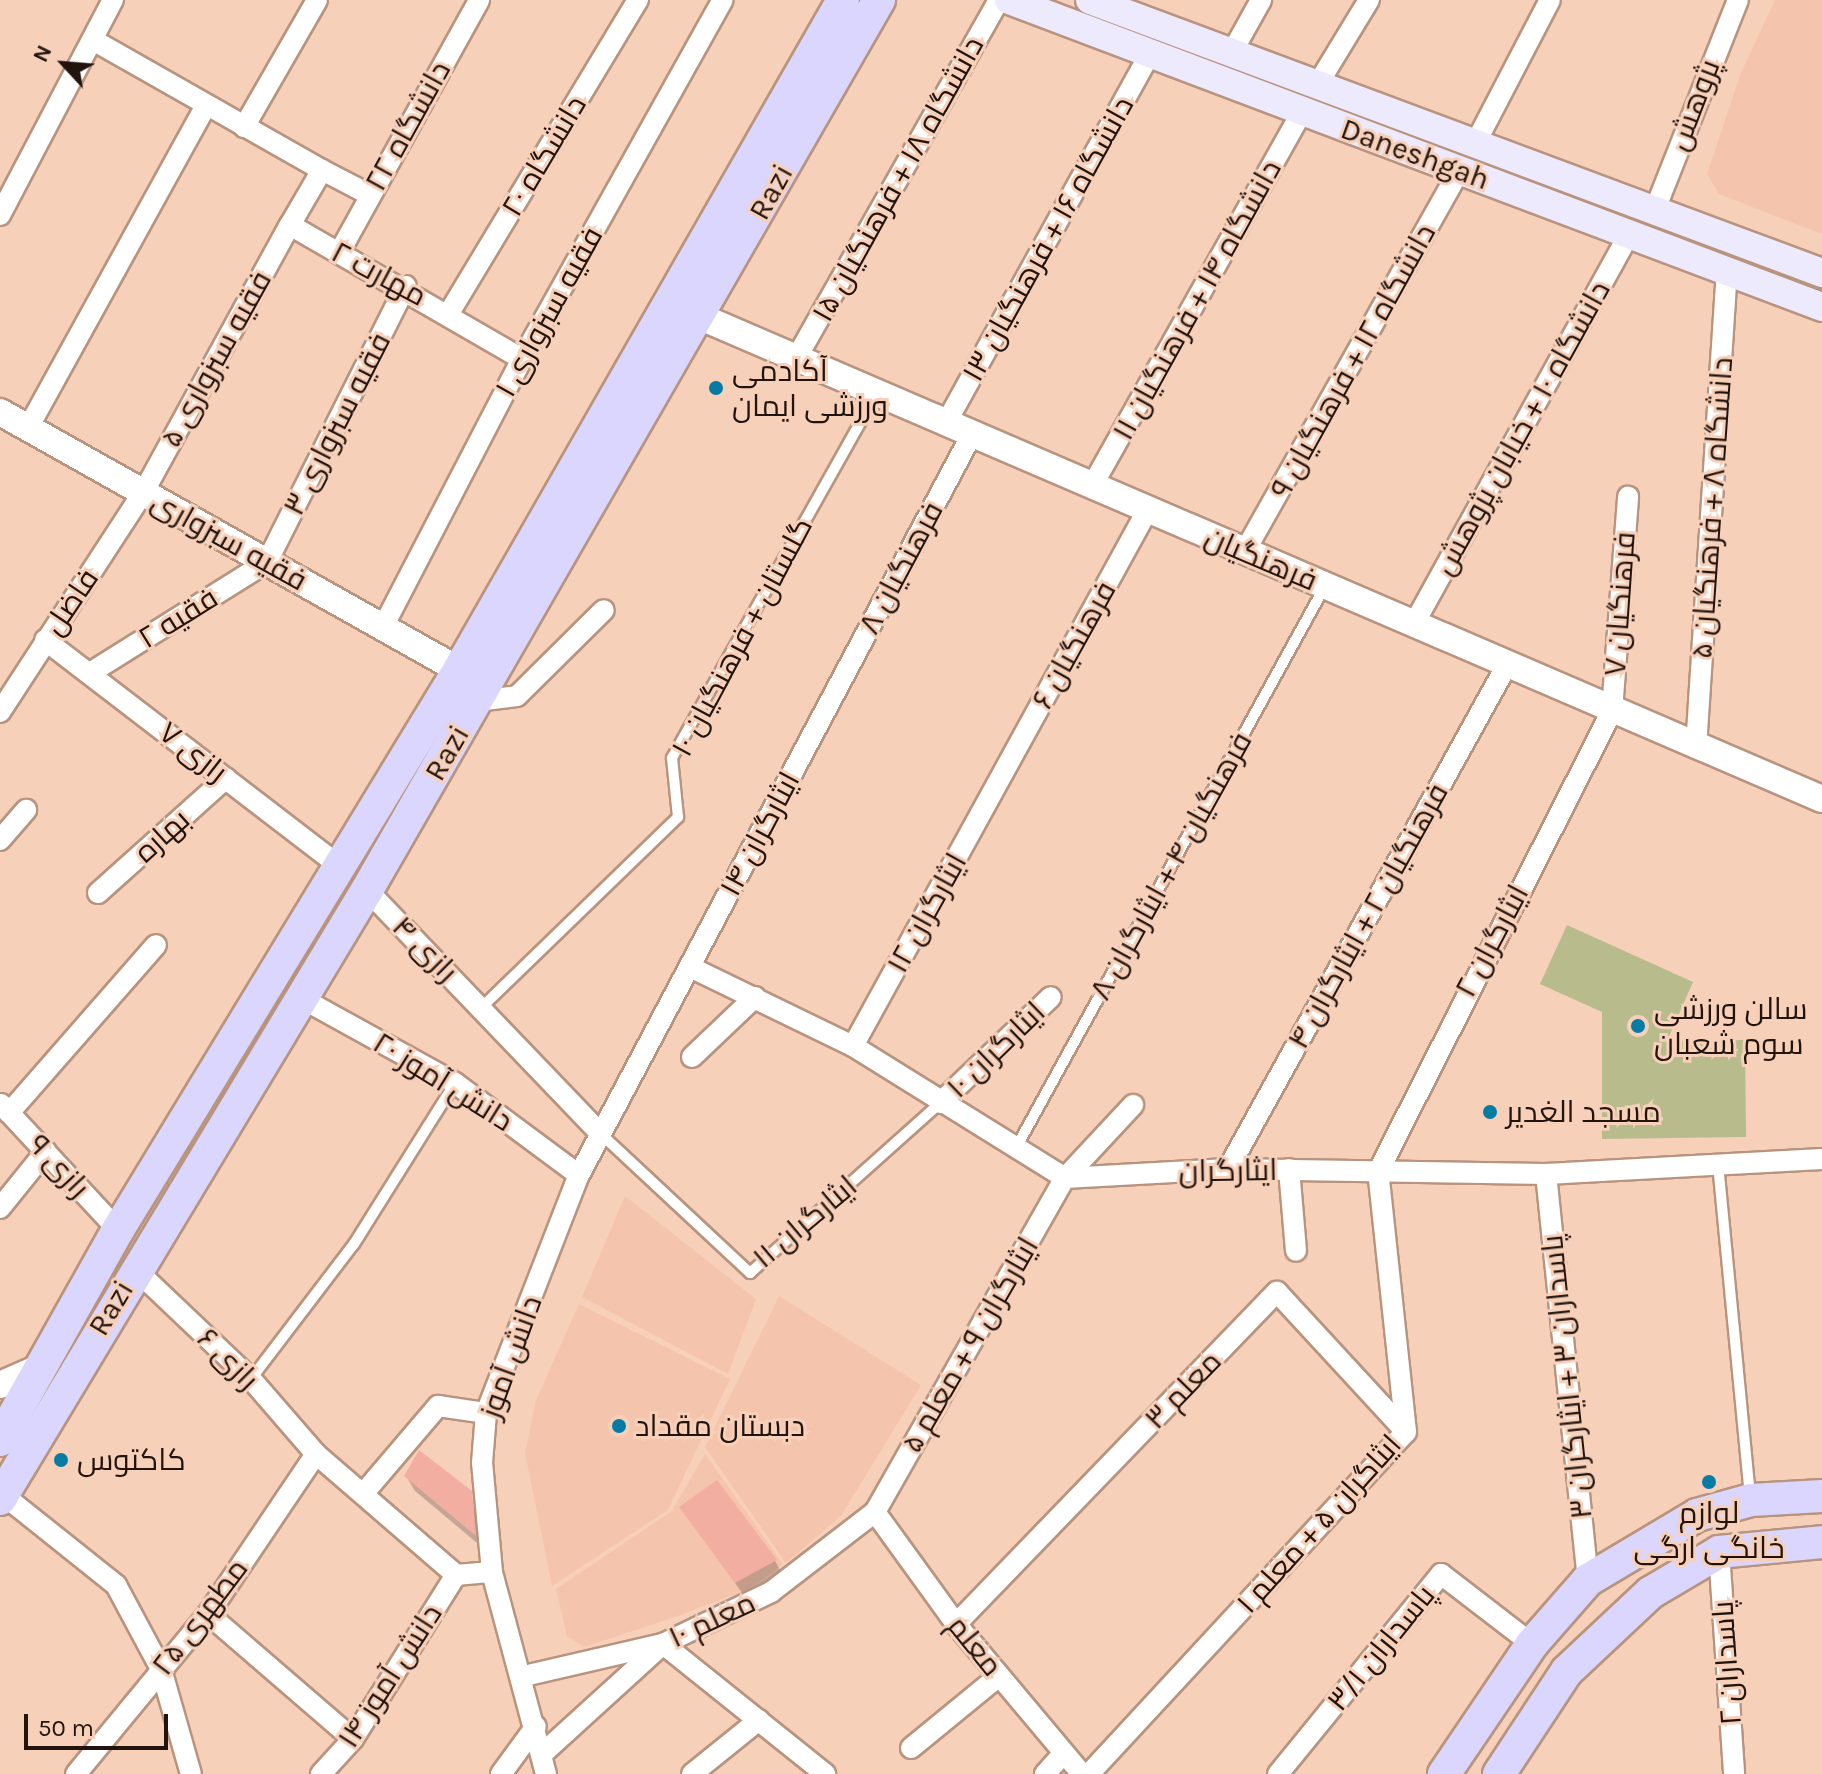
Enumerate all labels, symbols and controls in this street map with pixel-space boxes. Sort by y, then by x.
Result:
north arrow [24,24,104,104]
street label: دانشگاه ۱۸ + فرهنگیان ۱۵ [805,30,991,328]
text: N [27,41,58,66]
street label: پژوهش [1660,54,1728,156]
street label: دانشگاه ۲۲ [358,55,458,197]
street label: دانشگاه ۲۰ [494,89,594,223]
street label: دانشگاه ۱۶ + فرهنگیان ۱۳ [955,90,1141,388]
street label: Daneshgah [1336,111,1494,197]
street label: دانشگاه ۱۴ + فرهنگیان ۱۱ [1105,154,1289,446]
street label: Razi [741,158,801,226]
street label: دانشگاه ۱۲ + فرهنگیان ۹ [1263,218,1443,504]
street label: فقیه سبزواری ۱ [487,221,611,403]
street label: مهارت ۲ [325,234,433,314]
street label: فقیه سبزواری ۵ [153,265,279,453]
street label: دانشگاه ۱۰ + خیابان پژوهش [1426,275,1618,581]
street label: فقیه سبزواری ۳ [276,327,398,521]
place label: آکادمی ورزشی ایمان [732,353,888,424]
street label: دانشگاه ۸ + فرهنگیان ۵ [1684,356,1740,660]
marker: آکادمی ورزشی ایمان [707,379,725,397]
street label: فقیه سبزواری [145,483,313,599]
street label: فرهنگیان ۸ [851,496,951,640]
street label: گلستان + فرهنگیان ۱۰ [664,511,820,763]
street label: فرهنگیان [1199,519,1323,599]
street label: فرهنگیان ۷ [1597,531,1643,677]
street label: فاضل [36,562,106,642]
street label: فرهنگیان ۶ [1024,575,1124,715]
street label: فقیه ۲ [132,580,224,656]
street label: رازی ۷ [152,714,234,790]
street label: Razi [417,719,477,787]
street label: فرهنگیان ۴ + ایثارگران ۸ [1082,726,1260,1006]
street label: ایثارگران ۱۴ [712,766,808,902]
street label: فرهنگیان ۲ + ایثارگران ۴ [1280,777,1456,1055]
street label: بهاره [127,802,197,870]
street label: ایثارگران ۱۲ [879,847,975,979]
street label: ایثارگران ۲ [1447,879,1537,1003]
street label: رازی ۴ [385,909,465,989]
place label: سالن ورزشی سوم شعبان [1654,991,1807,1062]
street label: ایثارگران ۱۰ [939,994,1053,1106]
marker: سالن ورزشی سوم شعبان [1629,1017,1647,1035]
street label: دانش آموز ۲۰ [366,1025,520,1139]
place label: مسجد الغدیر [1506,1094,1661,1130]
marker: مسجد الغدیر [1481,1103,1499,1121]
street label: رازی ۹ [21,1127,97,1205]
street label: ایثارگران [1178,1152,1278,1190]
street label: ایثارگران ۱۱ [746,1168,864,1276]
street label: ایثارگران ۹ + معلم ۵ [894,1231,1046,1459]
street label: پاسداران ۳ + ایثارگران ۳ [1534,1233,1600,1521]
street label: Razi [81,1274,141,1342]
street label: دانش آموز [472,1291,550,1423]
street label: رازی ۶ [190,1321,266,1397]
street label: معلم ۳ [1137,1343,1229,1437]
place label: دبستان مقداد [635,1408,805,1444]
marker: دبستان مقداد [610,1417,628,1435]
street label: ایثاگران ۵ + معلم ۱ [1229,1427,1409,1621]
place label: کاکتوس [77,1442,186,1478]
marker: کاکتوس [52,1451,70,1469]
marker: لوازم خانگی ارگی [1700,1473,1718,1491]
place label: لوازم خانگی ارگی [1633,1495,1785,1566]
street label: مطهری ۲۵ [144,1552,256,1682]
street label: پاسداران ۳/۱ [1319,1578,1443,1718]
street label: معلم ۱۰ [663,1584,761,1656]
street label: دانش آموز ۱۴ [330,1597,450,1755]
street label: پاسداران ۲ [1705,1600,1749,1726]
street label: معلم [940,1609,1010,1683]
scale bar [28,1698,172,1748]
text: 50 m [38,1714,94,1742]

